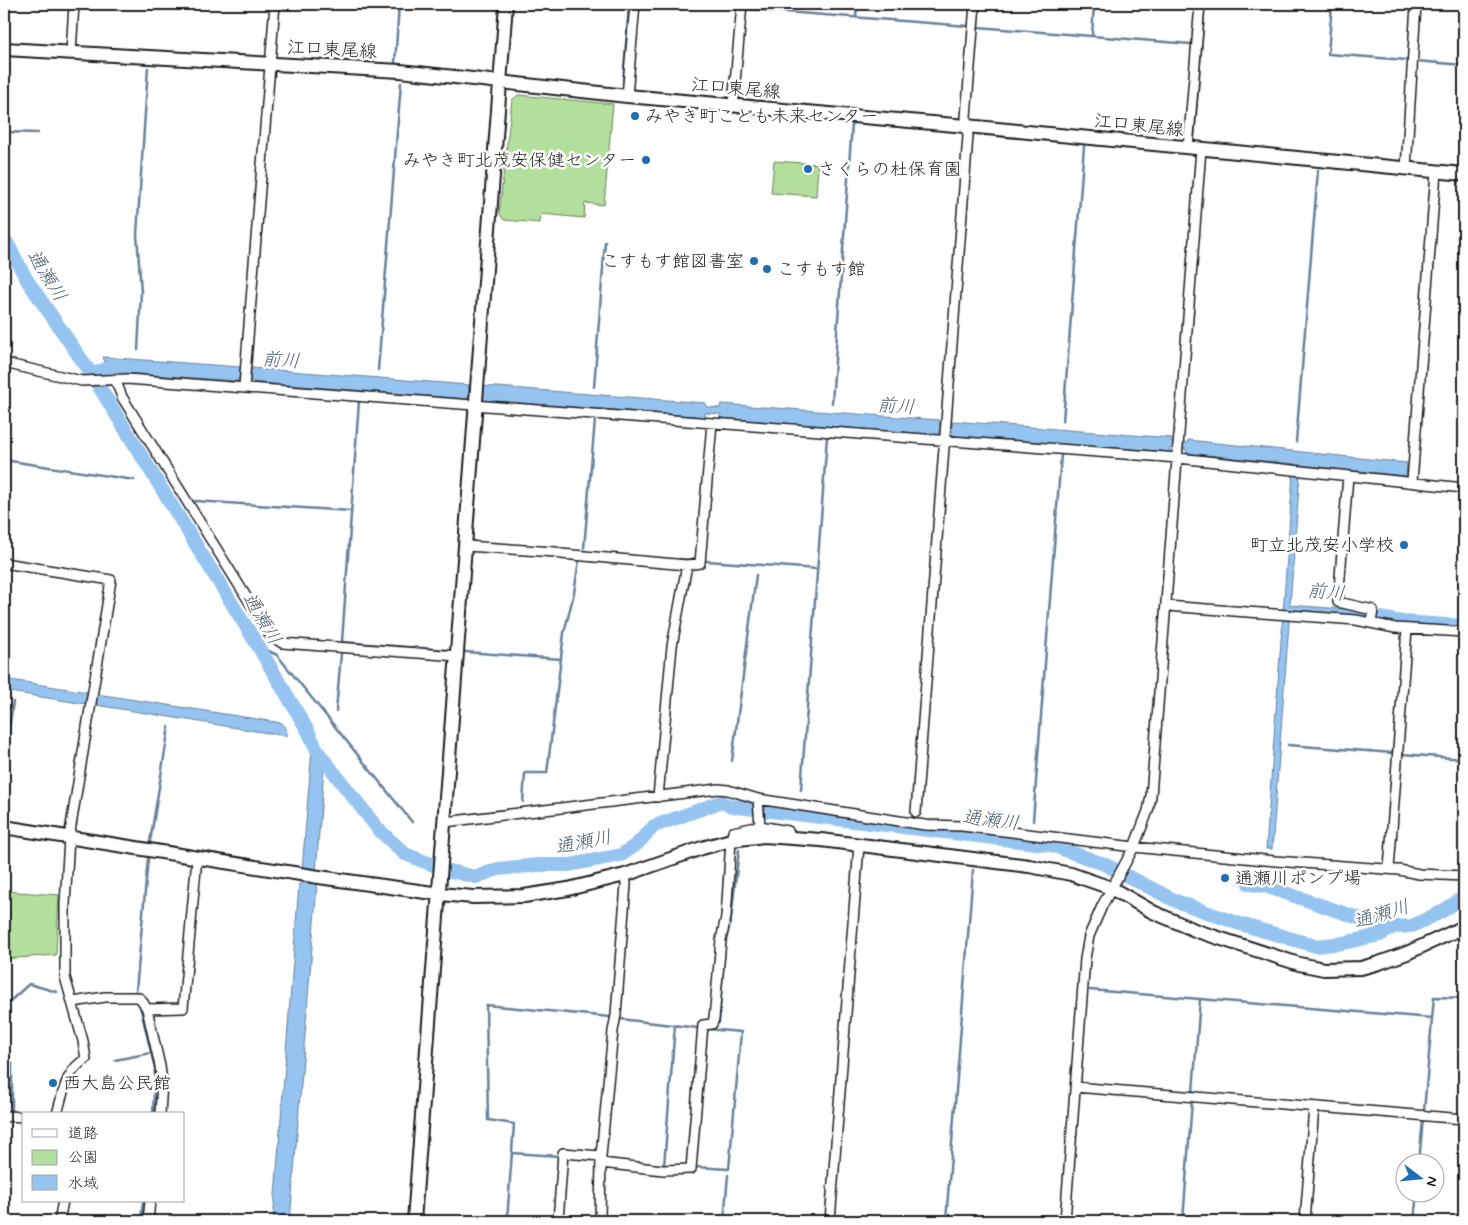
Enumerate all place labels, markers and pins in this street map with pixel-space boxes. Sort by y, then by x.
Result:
place label: みやき町こども未来センター [645,105,878,129]
marker: みやき町こども未来センター [629,110,641,122]
place label: みやき町北茂安保健センター [403,149,636,173]
marker: みやき町北茂安保健センター [640,154,652,166]
place label: さくらの杜保育園 [818,158,962,182]
marker: さくらの杜保育園 [802,163,814,175]
place label: こすもす館図書室 [601,250,744,274]
marker: こすもす館図書室 [748,255,760,267]
place label: こすもす館 [777,258,866,282]
marker: こすもす館 [761,263,773,275]
place label: 町立北茂安小学校 [1250,534,1394,558]
marker: 町立北茂安小学校 [1398,539,1410,551]
place label: 通瀬川ポンプ場 [1235,867,1361,891]
marker: 通瀬川ポンプ場 [1219,872,1231,884]
place label: 西大島公民館 [63,1072,171,1096]
marker: 西大島公民館 [47,1077,59,1089]

